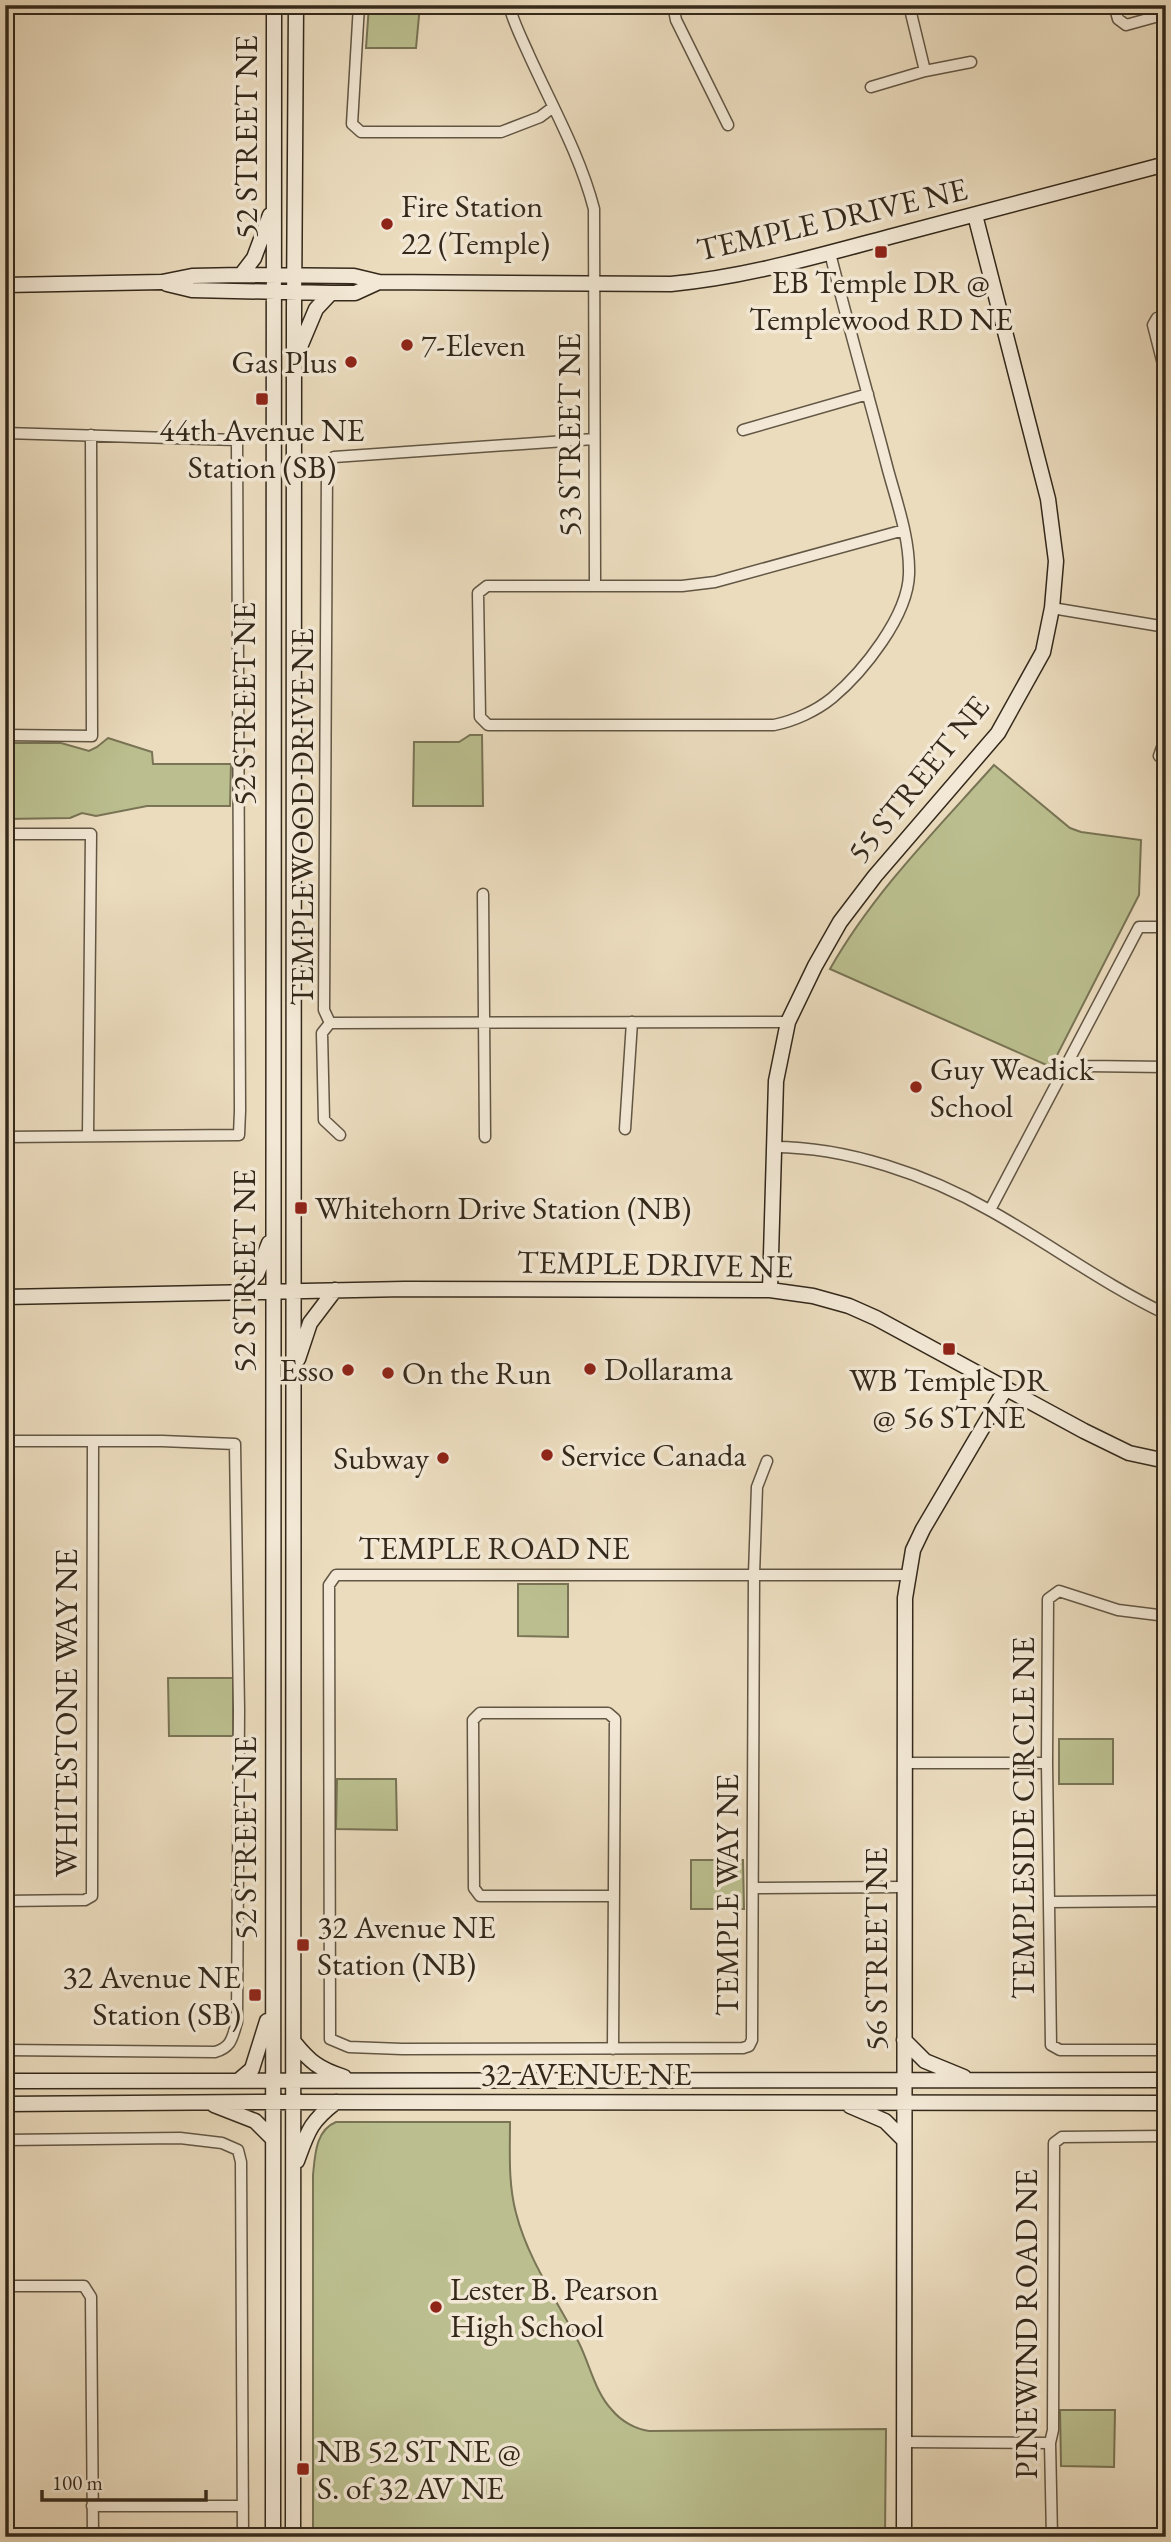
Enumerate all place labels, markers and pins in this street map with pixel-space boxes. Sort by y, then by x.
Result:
place label: Fire Station 22 (Temple) [401,185,550,264]
marker: Fire Station 22 (Temple) [379,216,395,232]
marker: EB Temple DR @ Templewood RD NE [873,244,889,260]
place label: EB Temple DR @ Templewood RD NE [749,261,1013,340]
place label: 7-Eleven [421,324,526,366]
marker: 7-Eleven [399,337,415,353]
place label: Gas Plus [232,341,337,383]
marker: Gas Plus [343,354,359,370]
marker: 44th Avenue NE Station (SB) [254,391,270,407]
place label: 44th Avenue NE Station (SB) [159,409,365,488]
place label: Guy Weadick School [930,1048,1095,1127]
marker: Guy Weadick School [908,1079,924,1095]
place label: Whitehorn Drive Station (NB) [315,1187,691,1229]
marker: Whitehorn Drive Station (NB) [293,1200,309,1216]
marker: WB Temple DR @ 56 ST NE [941,1341,957,1357]
place label: Dollarama [604,1348,733,1390]
place label: Esso [279,1349,334,1391]
place label: On the Run [402,1352,552,1394]
place label: WB Temple DR @ 56 ST NE [849,1359,1049,1438]
marker: Dollarama [582,1361,598,1377]
marker: Esso [340,1362,356,1378]
marker: On the Run [380,1365,396,1381]
place label: Service Canada [561,1434,747,1476]
place label: Subway [333,1437,430,1479]
marker: Service Canada [539,1447,555,1463]
marker: Subway [435,1450,451,1466]
place label: 32 Avenue NE Station (NB) [317,1906,496,1985]
marker: 32 Avenue NE Station (NB) [295,1937,311,1953]
place label: 32 Avenue NE Station (SB) [62,1956,241,2035]
marker: 32 Avenue NE Station (SB) [247,1987,263,2003]
place label: Lester B. Pearson High School [450,2268,659,2347]
marker: Lester B. Pearson High School [428,2299,444,2315]
place label: NB 52 ST NE @ S. of 32 AV NE [317,2430,521,2509]
marker: NB 52 ST NE @ S. of 32 AV NE [295,2461,311,2477]

